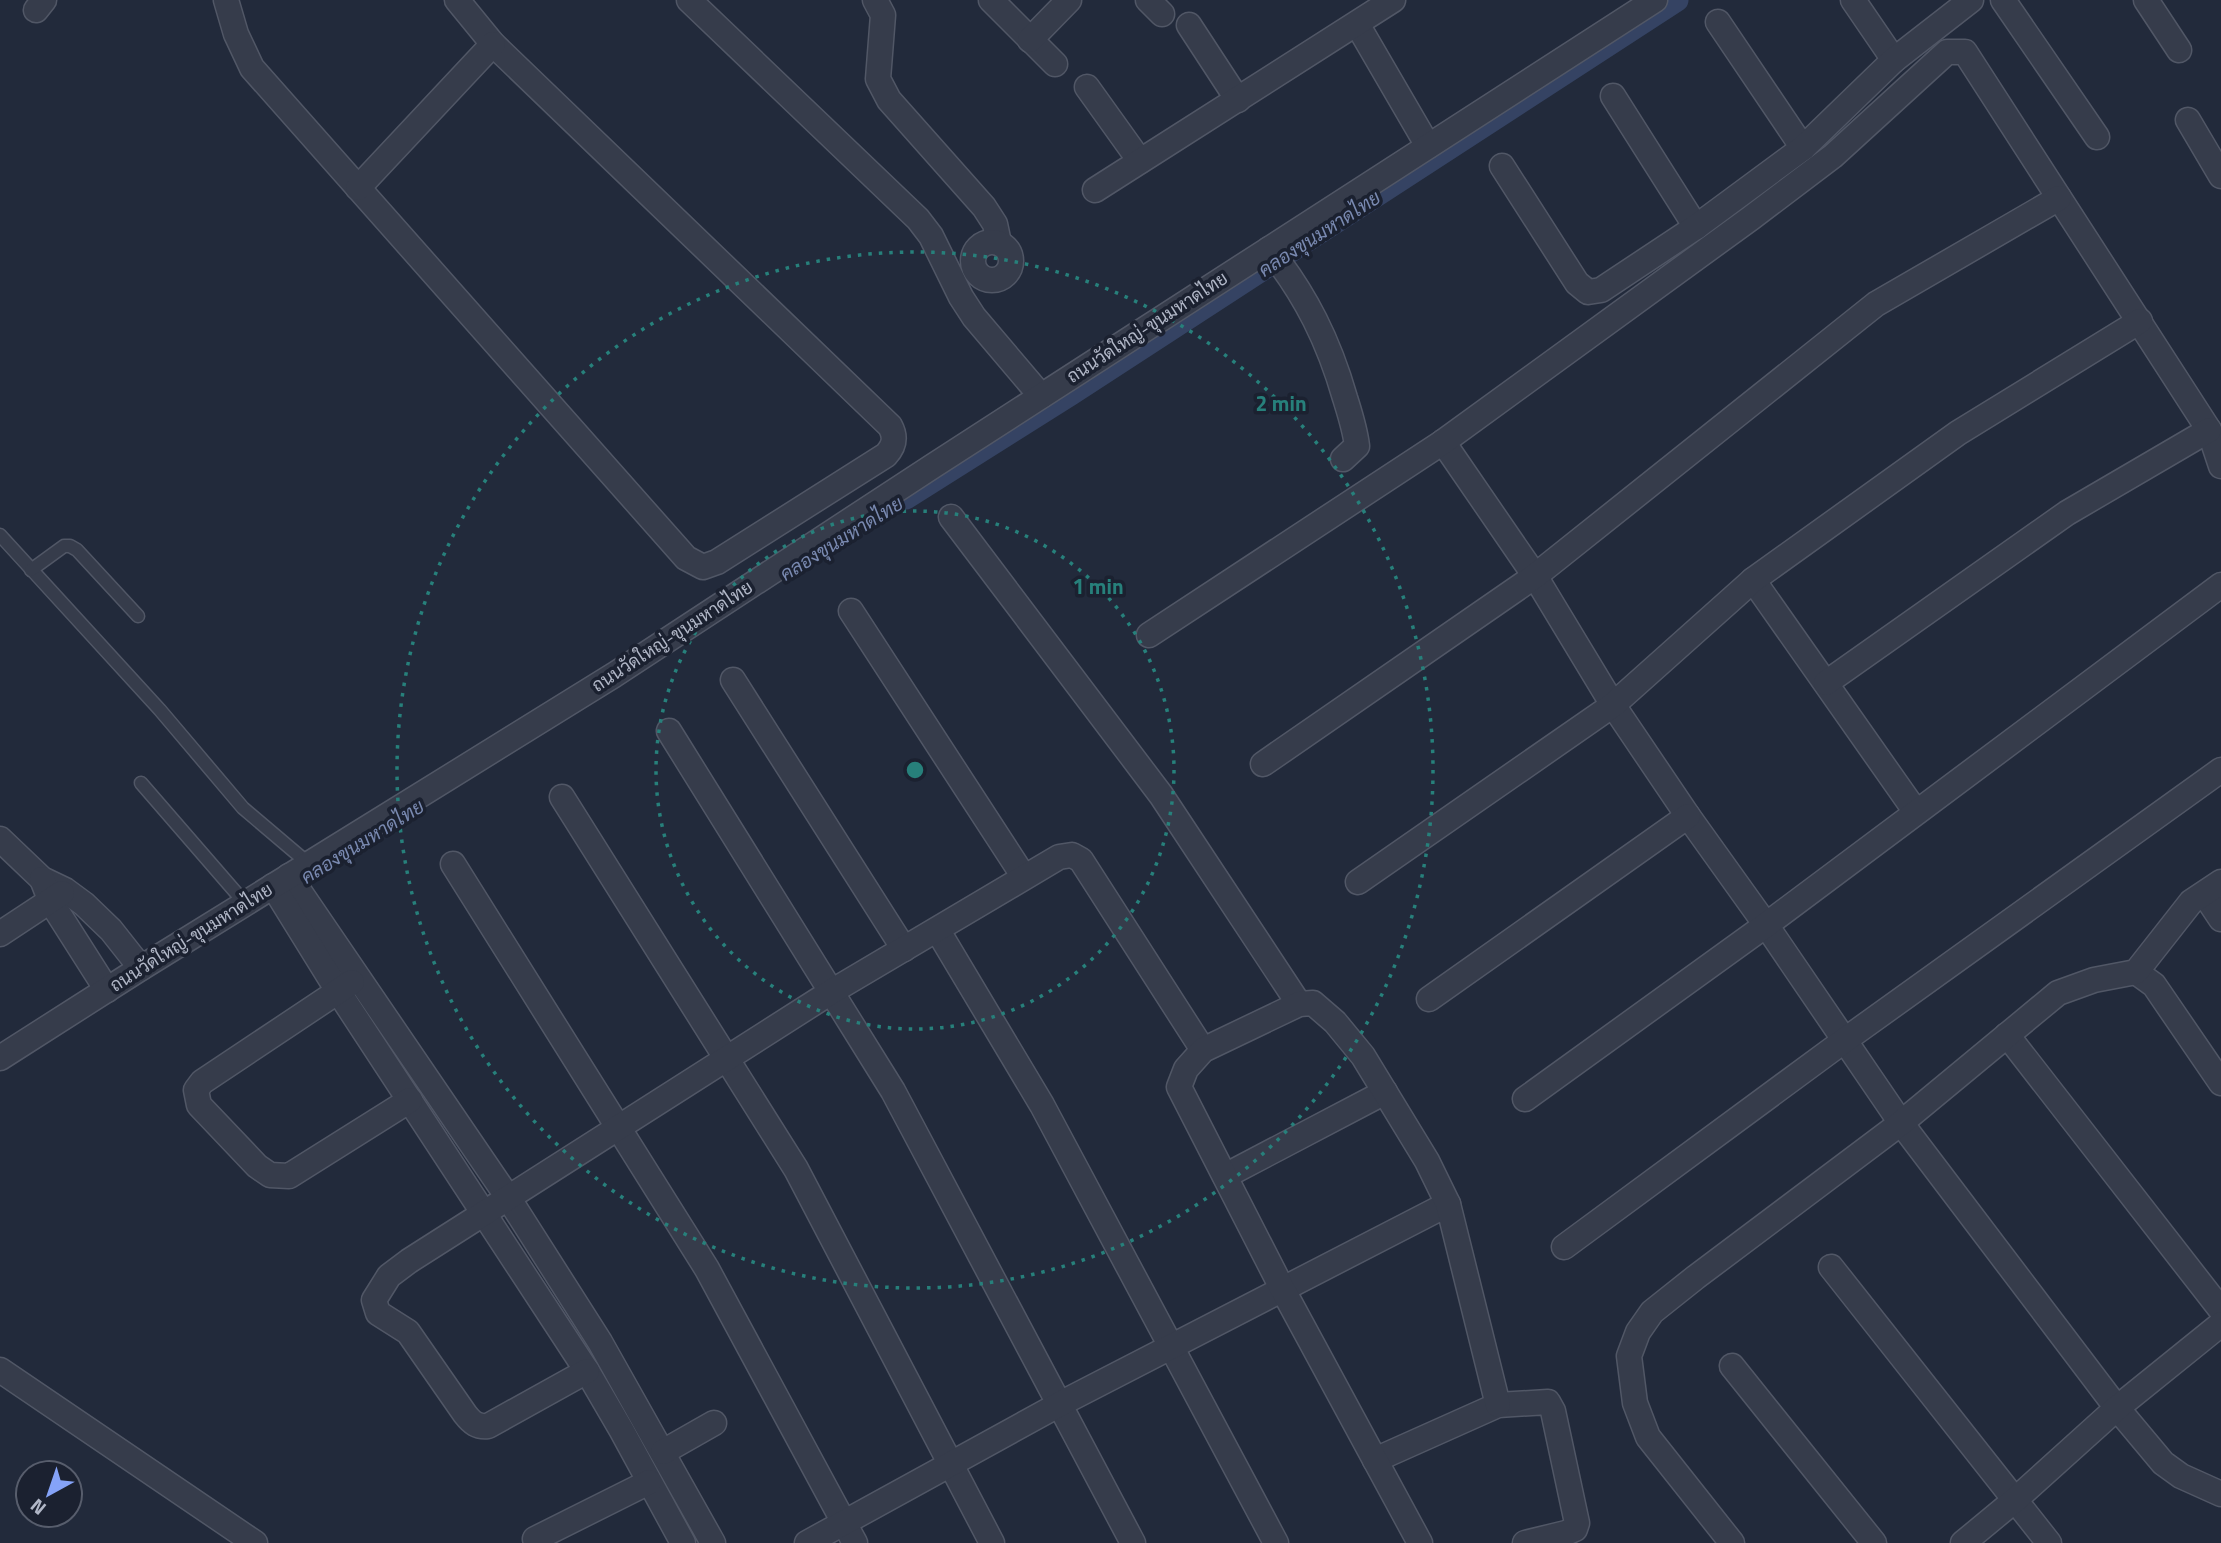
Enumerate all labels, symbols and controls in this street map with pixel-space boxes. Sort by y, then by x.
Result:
water label: คลองขุนมหาดไทย [1252,182,1386,283]
street label: ถนนวัดใหญ่-ขุนมหาดไทย [1061,265,1233,389]
text: 2 min [1255,387,1307,419]
water label: คลองขุนมหาดไทย [774,488,908,588]
text: 1 min [1072,570,1124,602]
street label: ถนนวัดใหญ่-ขุนมหาดไทย [586,574,758,698]
centre of rings [903,758,927,782]
water label: คลองขุนมหาดไทย [295,791,429,891]
street label: ถนนวัดใหญ่-ขุนมหาดไทย [104,876,278,998]
north arrow [14,1459,84,1529]
text: N [23,1492,52,1523]

